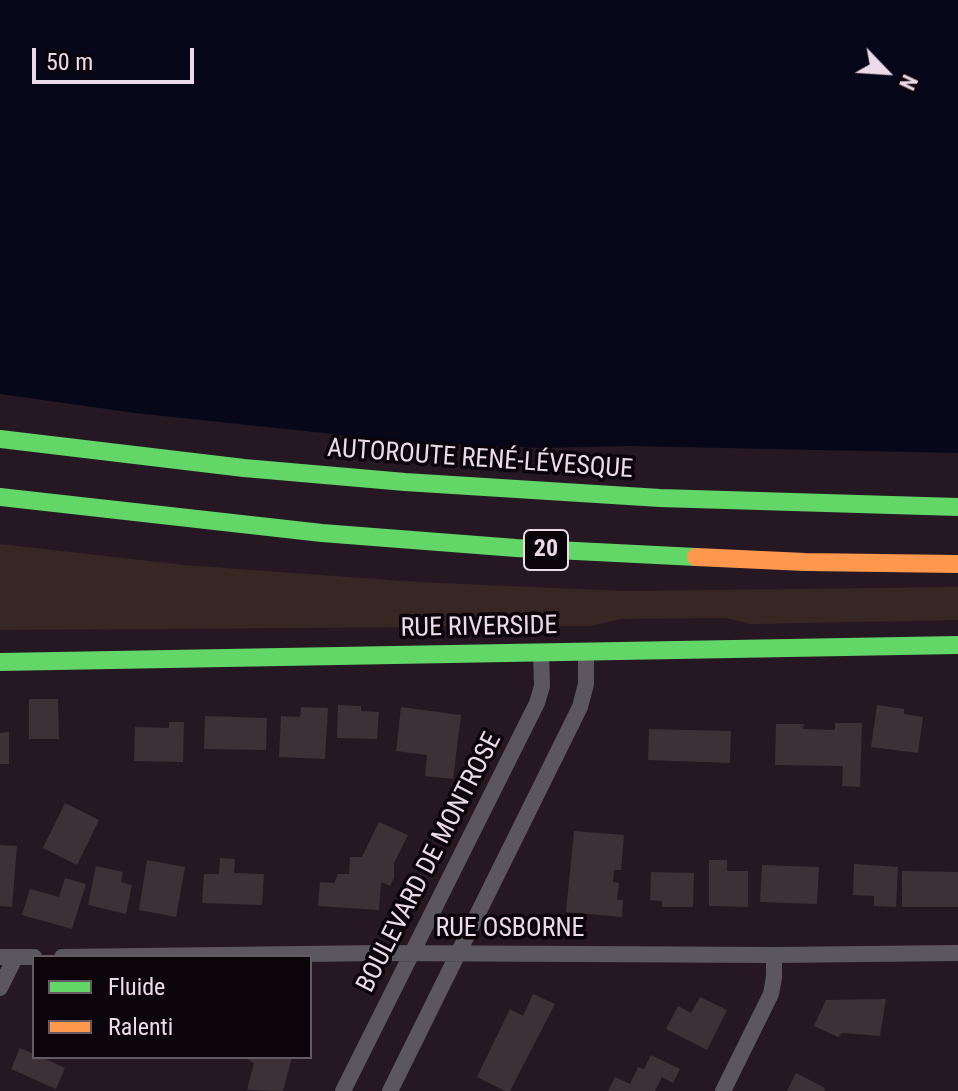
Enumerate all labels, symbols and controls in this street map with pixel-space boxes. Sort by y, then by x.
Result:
scale bar [36,32,198,82]
north arrow [846,32,926,112]
text: 50 m [46,48,93,76]
text: N [894,71,922,94]
street label: AUTOROUTE RENÉ-LÉVESQUE [326,434,634,486]
road number: 20 [524,530,568,570]
street label: RUE RIVERSIDE [400,611,558,645]
street label: BOULEVARD DE MONTROSE [351,728,509,998]
street label: RUE OSBORNE [435,913,585,945]
legend [32,955,312,1059]
text: Fluide [108,973,165,1001]
text: Ralenti [108,1013,173,1041]

